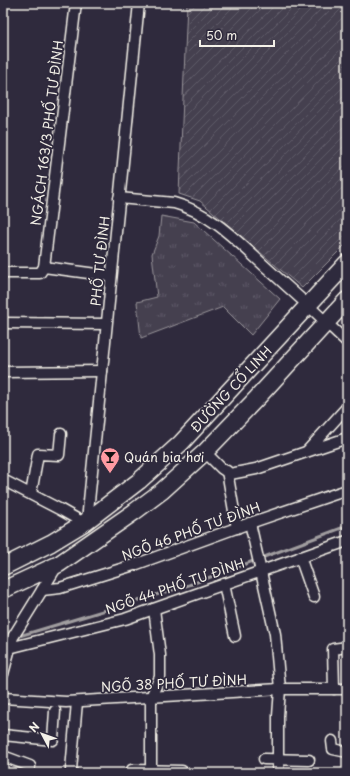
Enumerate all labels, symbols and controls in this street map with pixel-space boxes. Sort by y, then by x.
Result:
scale bar [200,22,274,48]
text: 50 m [206,26,237,44]
street label: NGÁCH 163/3 PHỐ TƯ ĐÌNH [26,39,67,227]
street label: PHỐ TƯ ĐÌNH [85,215,114,307]
street label: ĐƯỜNG CỔ LINH [185,341,276,436]
bar icon: Quán bia hơi [99,446,121,474]
place label: Quán bia hơi [124,447,204,466]
street label: NGÕ 46 PHỐ TƯ ĐÌNH [119,497,263,564]
street label: NGÕ 44 PHỐ TƯ ĐÌNH [103,553,247,618]
street label: NGÕ 38 PHỐ TƯ ĐÌNH [101,669,247,696]
north arrow [22,714,62,754]
text: N [25,718,44,736]

